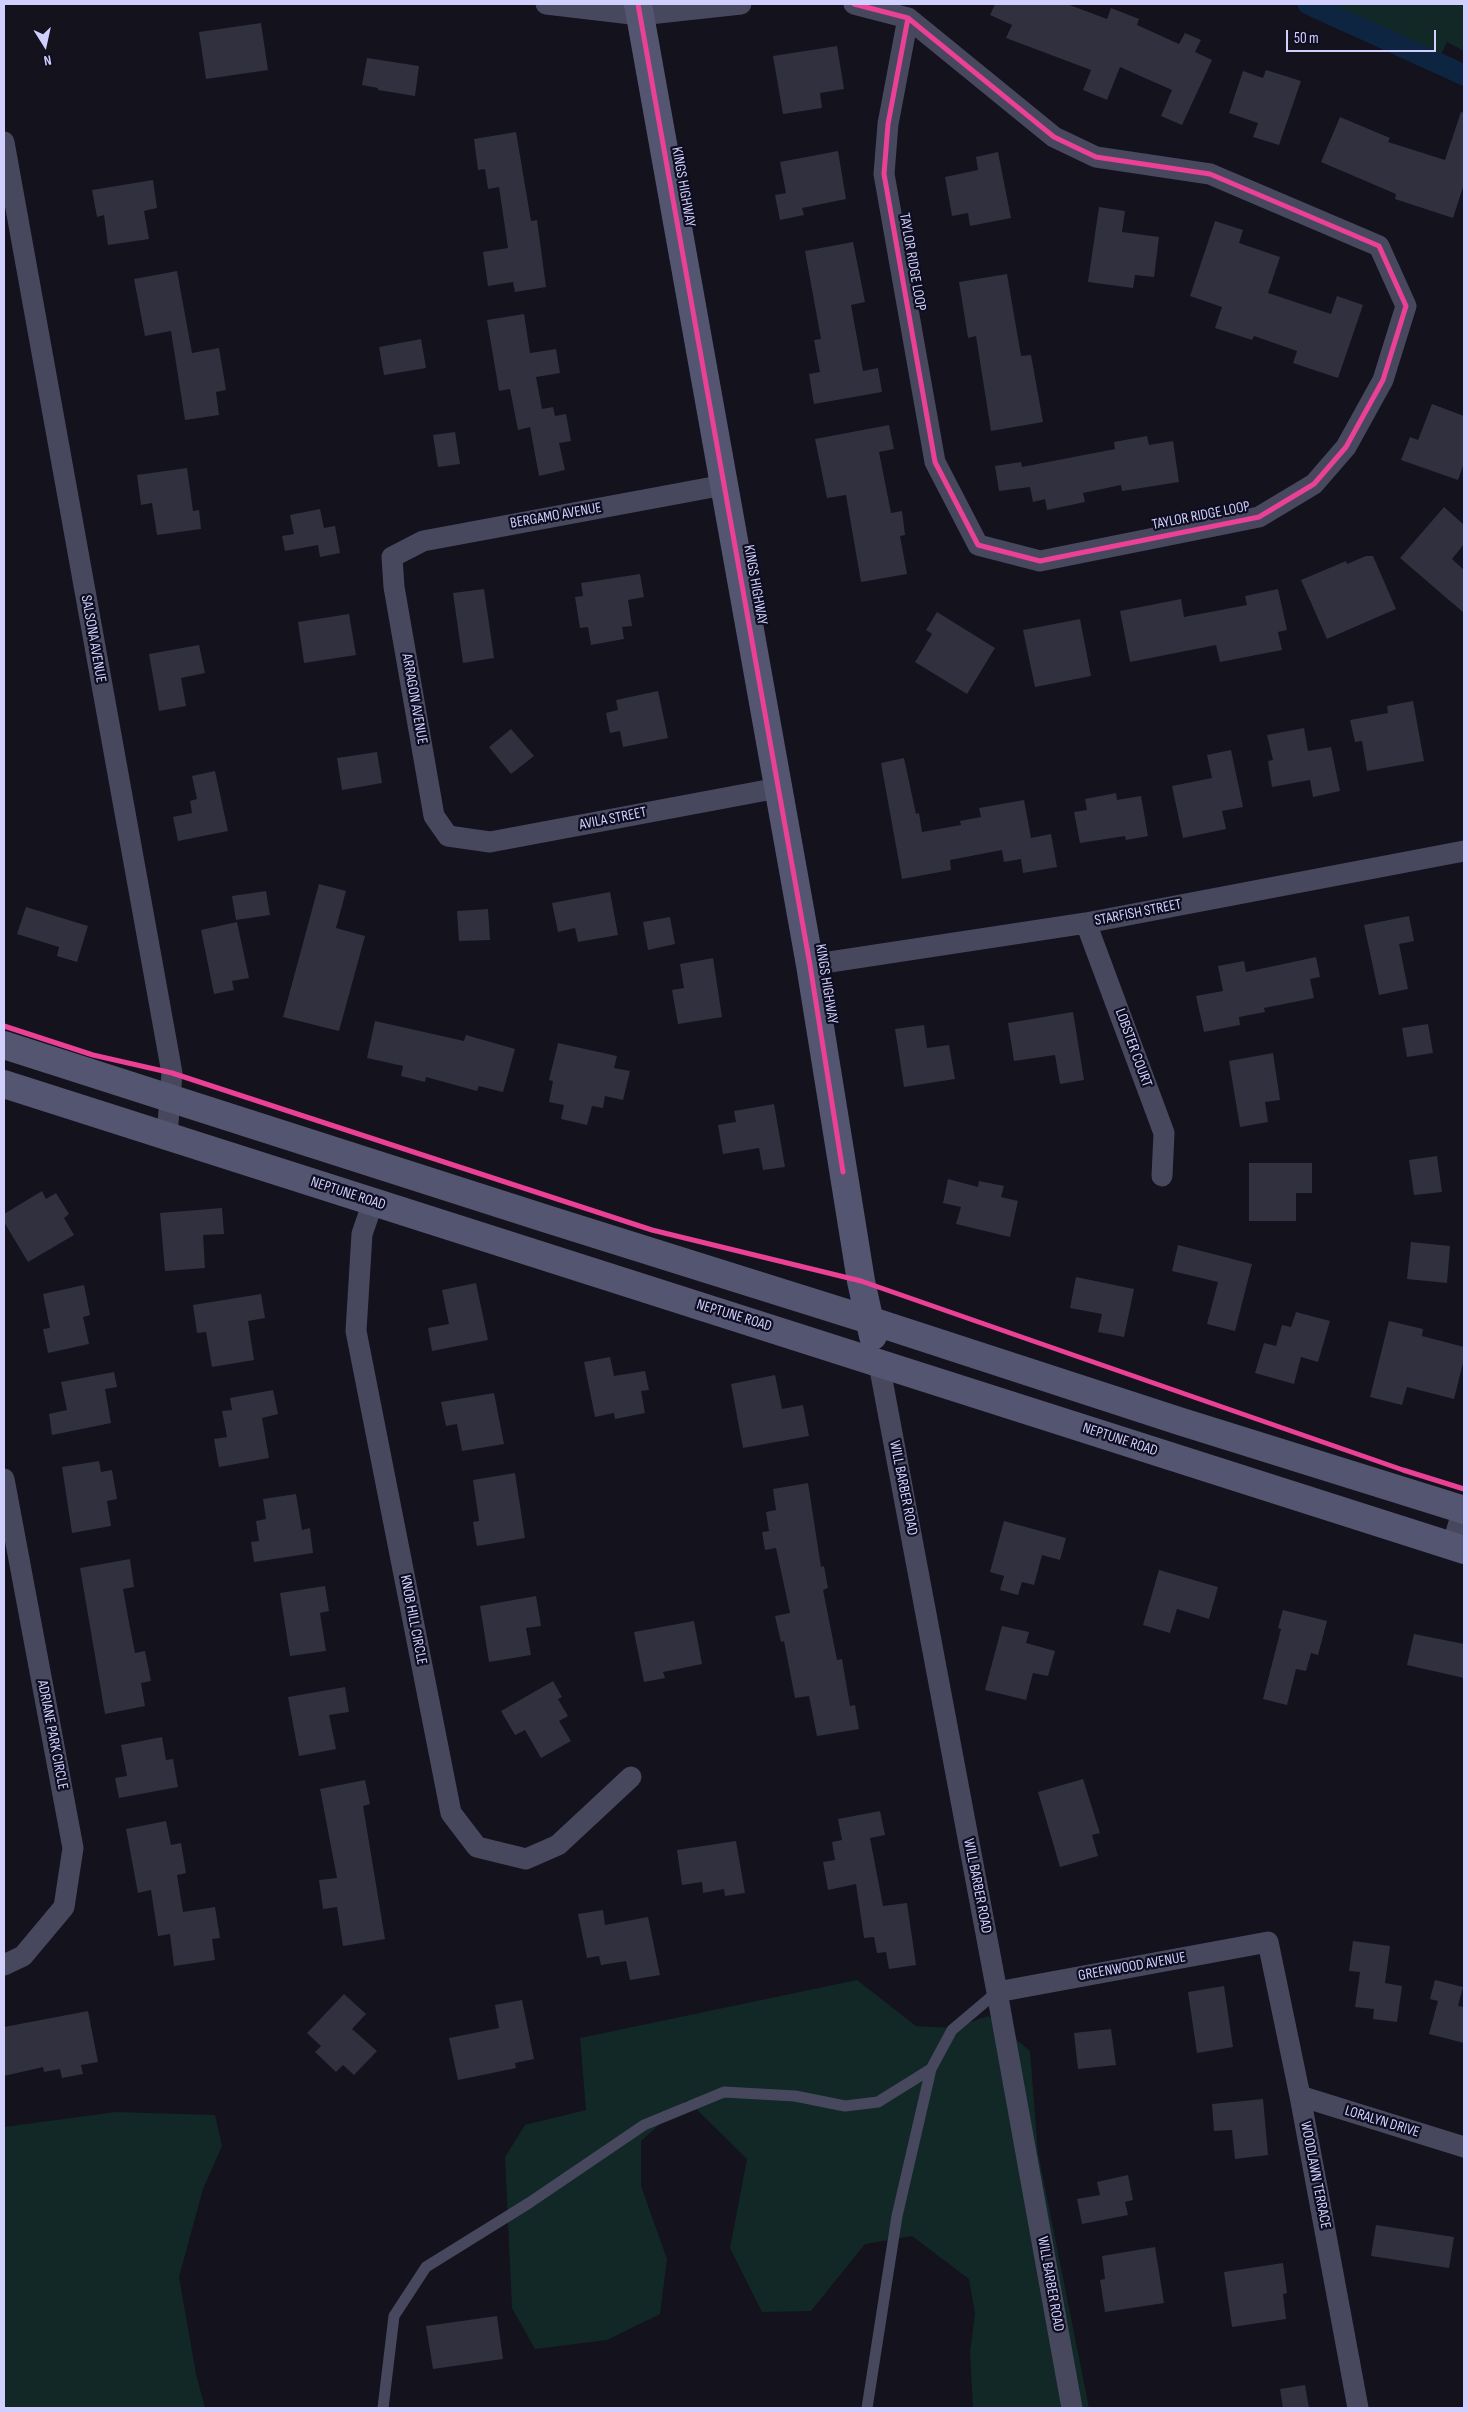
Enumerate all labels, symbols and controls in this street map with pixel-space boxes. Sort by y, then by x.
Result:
north arrow [20,20,70,70]
scale bar [1288,20,1438,52]
text: 50 m [1294,29,1319,48]
text: N [43,51,53,69]
street label: KINGS HIGHWAY [667,146,699,228]
street label: TAYLOR RIDGE LOOP [895,212,929,312]
street label: TAYLOR RIDGE LOOP [1151,498,1251,534]
street label: BERGAMO AVENUE [509,499,603,533]
street label: KINGS HIGHWAY [739,544,771,626]
street label: SALSONA AVENUE [76,594,110,684]
street label: ARRAGON AVENUE [397,652,431,746]
street label: AVILA STREET [578,804,648,834]
street label: STARFISH STREET [1093,896,1183,930]
street label: KINGS HIGHWAY [811,943,841,1025]
street label: LOBSTER COURT [1111,1006,1155,1090]
street label: NEPTUNE ROAD [308,1173,388,1215]
street label: NEPTUNE ROAD [694,1296,774,1336]
street label: NEPTUNE ROAD [1080,1419,1160,1461]
street label: WILL BARBER ROAD [885,1439,921,1537]
street label: KNOB HILL CIRCLE [395,1574,431,1666]
street label: ADRIANE PARK CIRCLE [33,1679,71,1791]
street label: WILL BARBER ROAD [959,1837,995,1935]
street label: GREENWOOD AVENUE [1077,1949,1187,1985]
street label: LORALYN DRIVE [1343,2102,1421,2142]
street label: WOODLAWN TERRACE [1296,2120,1334,2230]
street label: WILL BARBER ROAD [1033,2235,1067,2333]

